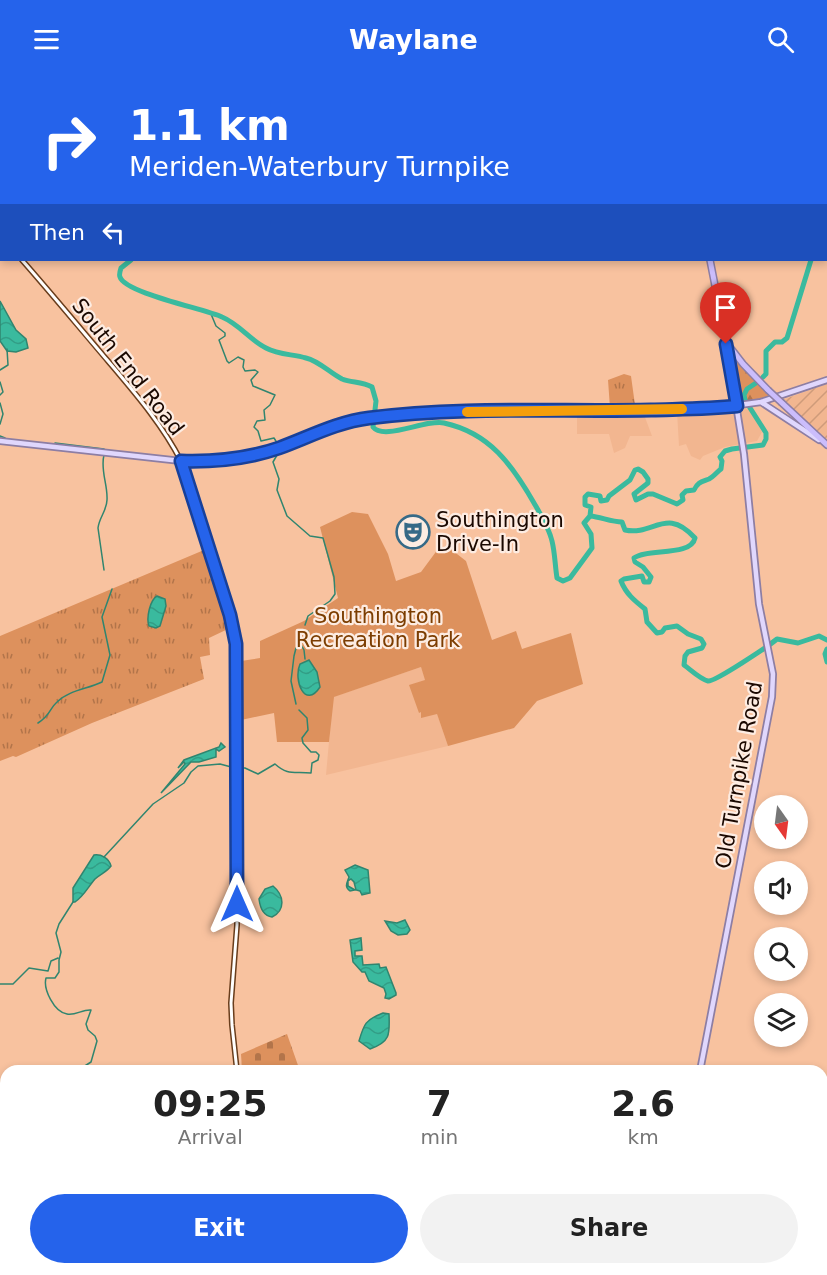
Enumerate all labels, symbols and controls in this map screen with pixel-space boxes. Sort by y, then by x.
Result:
icon: menu [30,23,63,56]
icon: search [764,23,797,56]
text: Waylane [349,24,478,55]
text: 1.1 km [129,101,290,150]
icon: right [30,102,108,180]
text: Meriden-Waterbury Turnpike [129,151,510,182]
icon: left [97,216,130,249]
text: Then [30,220,85,245]
pin [700,282,751,344]
icon: arrive [709,291,742,324]
street label: South End Road [67,294,189,440]
place label: Southington Drive-In [436,508,564,556]
theatre icon: Southington Drive-In [395,514,431,550]
park label: Southington Recreation Park [296,604,461,652]
street label: Old Turnpike Road [711,679,767,871]
north arrow [754,795,808,849]
map controls [754,795,808,1047]
button: sound [754,861,808,915]
position arrow [205,872,269,936]
button: search [754,927,808,981]
button: layers [754,993,808,1047]
text: 09:25 [153,1083,268,1124]
text: 7 [427,1083,452,1124]
text: 2.6 [611,1083,675,1124]
text: Arrival [178,1125,243,1149]
text: min [421,1125,458,1149]
text: km [628,1125,659,1149]
button: Exit [30,1194,408,1263]
button: Share [420,1194,798,1263]

